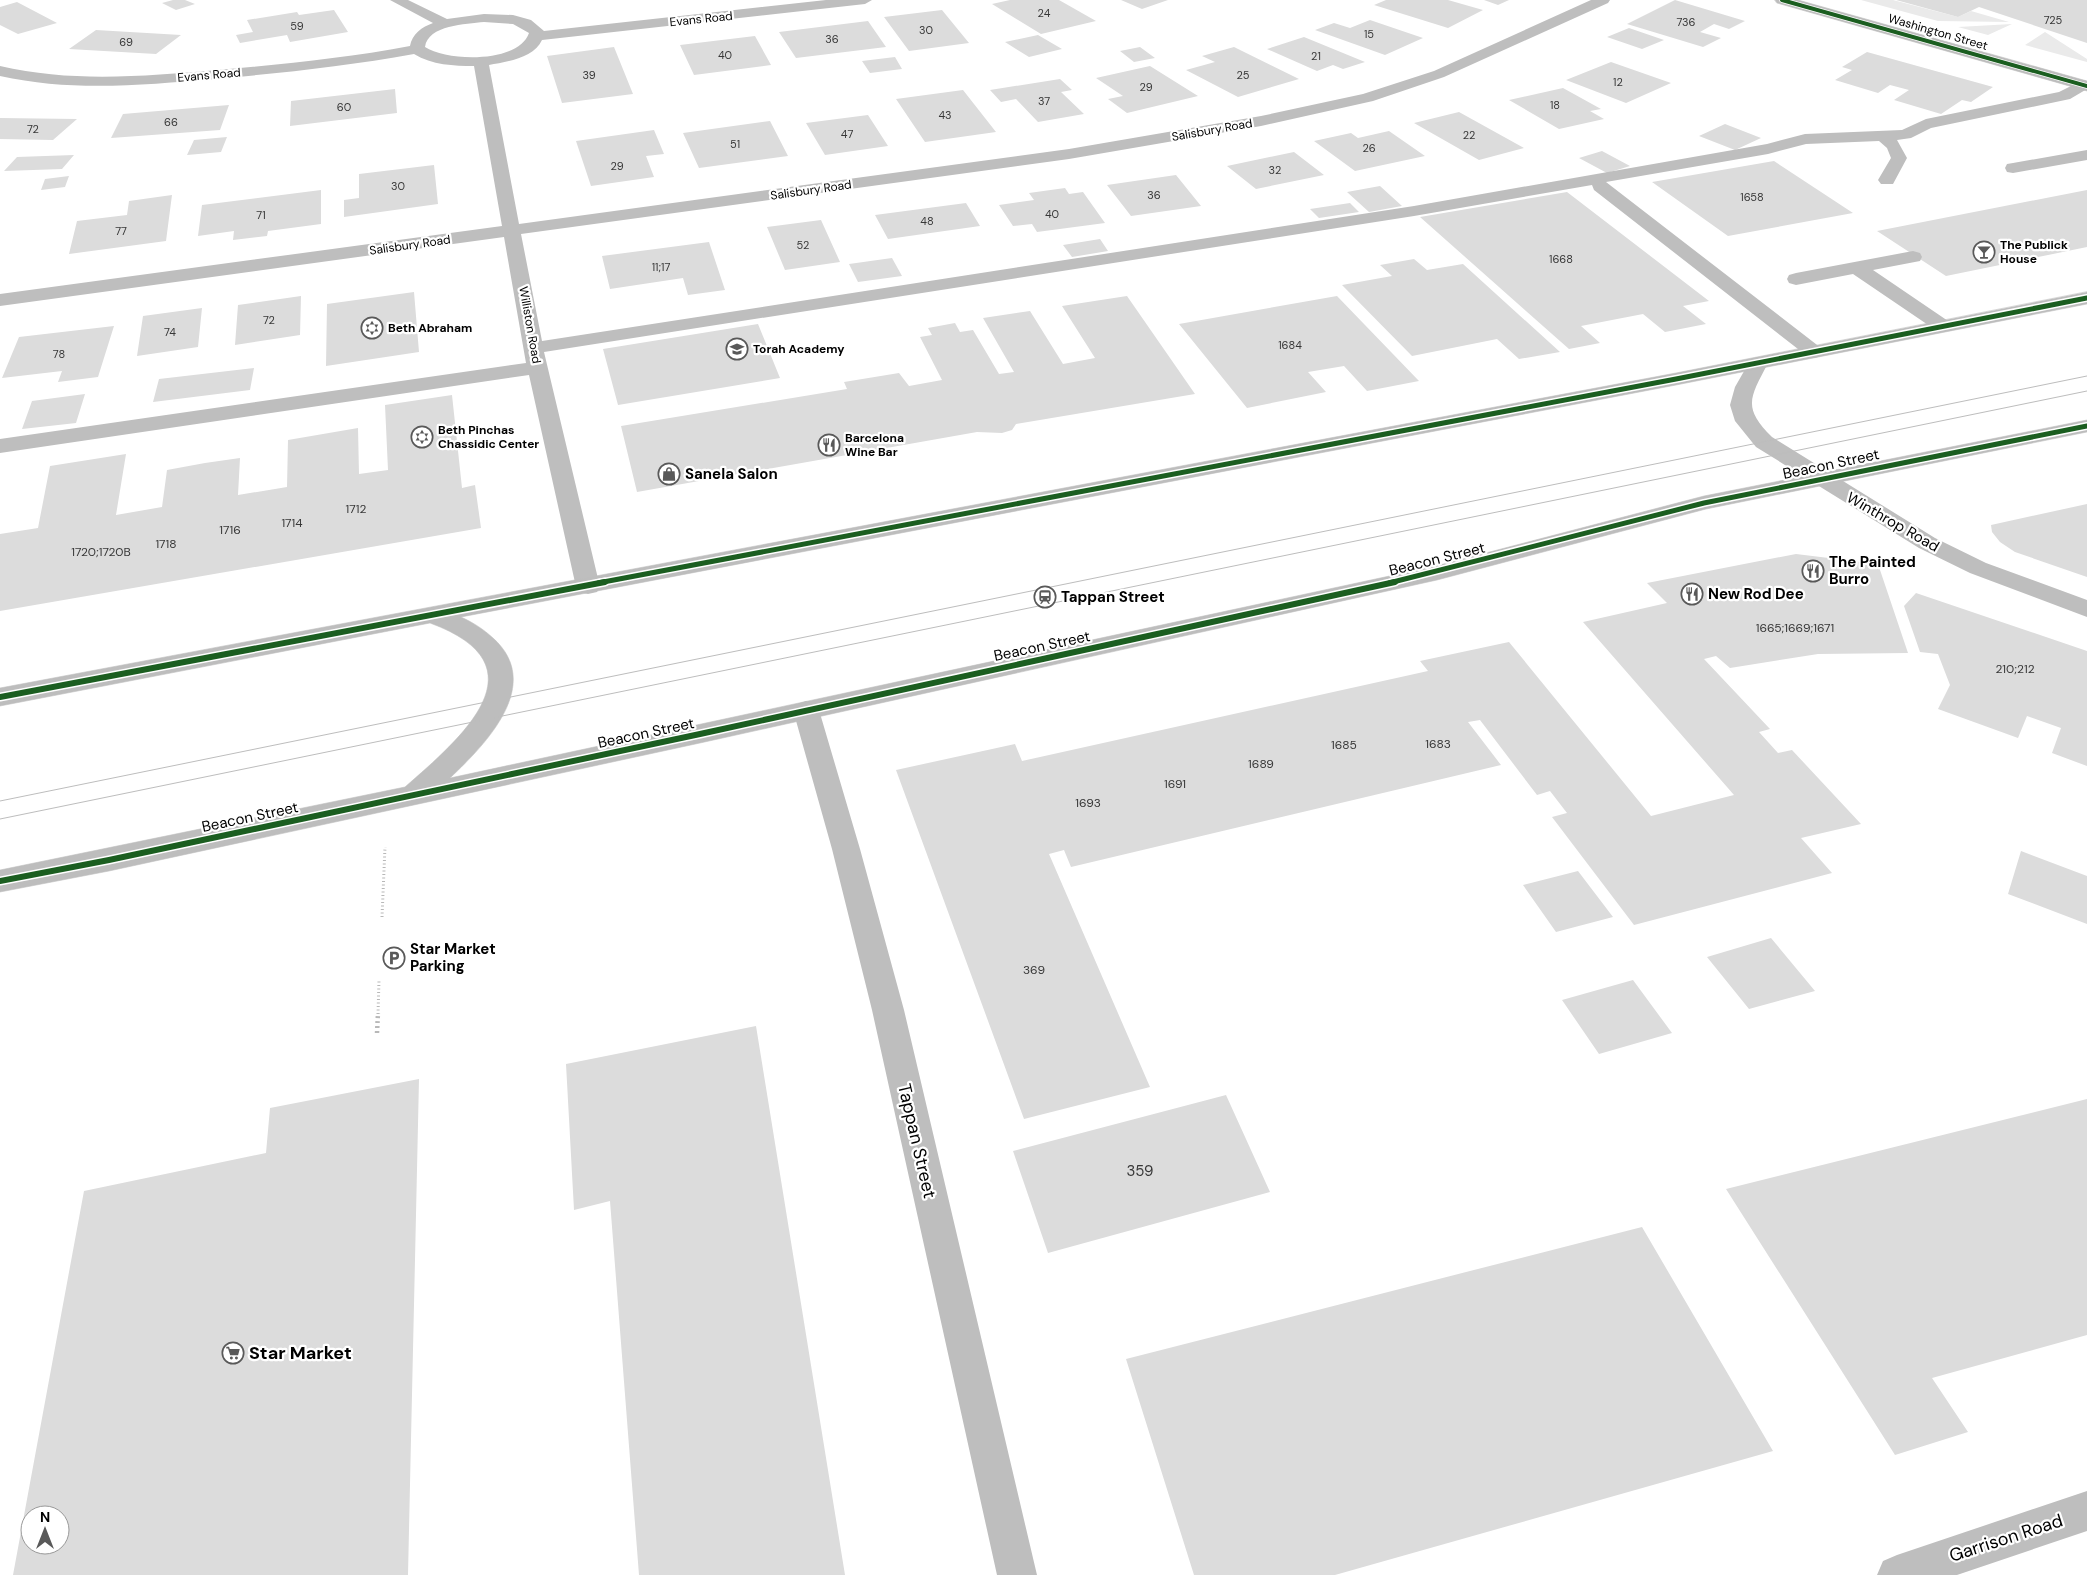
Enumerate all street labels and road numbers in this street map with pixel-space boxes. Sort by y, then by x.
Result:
street label: Evans Road [669,8,733,30]
street label: Washington Street [1886,10,1990,54]
street label: Evans Road [177,64,241,86]
street label: Salisbury Road [1170,115,1254,145]
street label: Salisbury Road [769,176,853,204]
street label: Salisbury Road [368,231,452,259]
street label: Williston Road [515,285,545,365]
street label: Beacon Street [1781,444,1881,484]
street label: Winthrop Road [1843,487,1943,557]
street label: Beacon Street [1387,537,1487,581]
street label: Beacon Street [992,626,1092,666]
street label: Beacon Street [596,713,696,753]
street label: Beacon Street [200,797,300,837]
street label: Tappan Street [892,1081,942,1201]
street label: Garrison Road [1946,1508,2066,1568]

